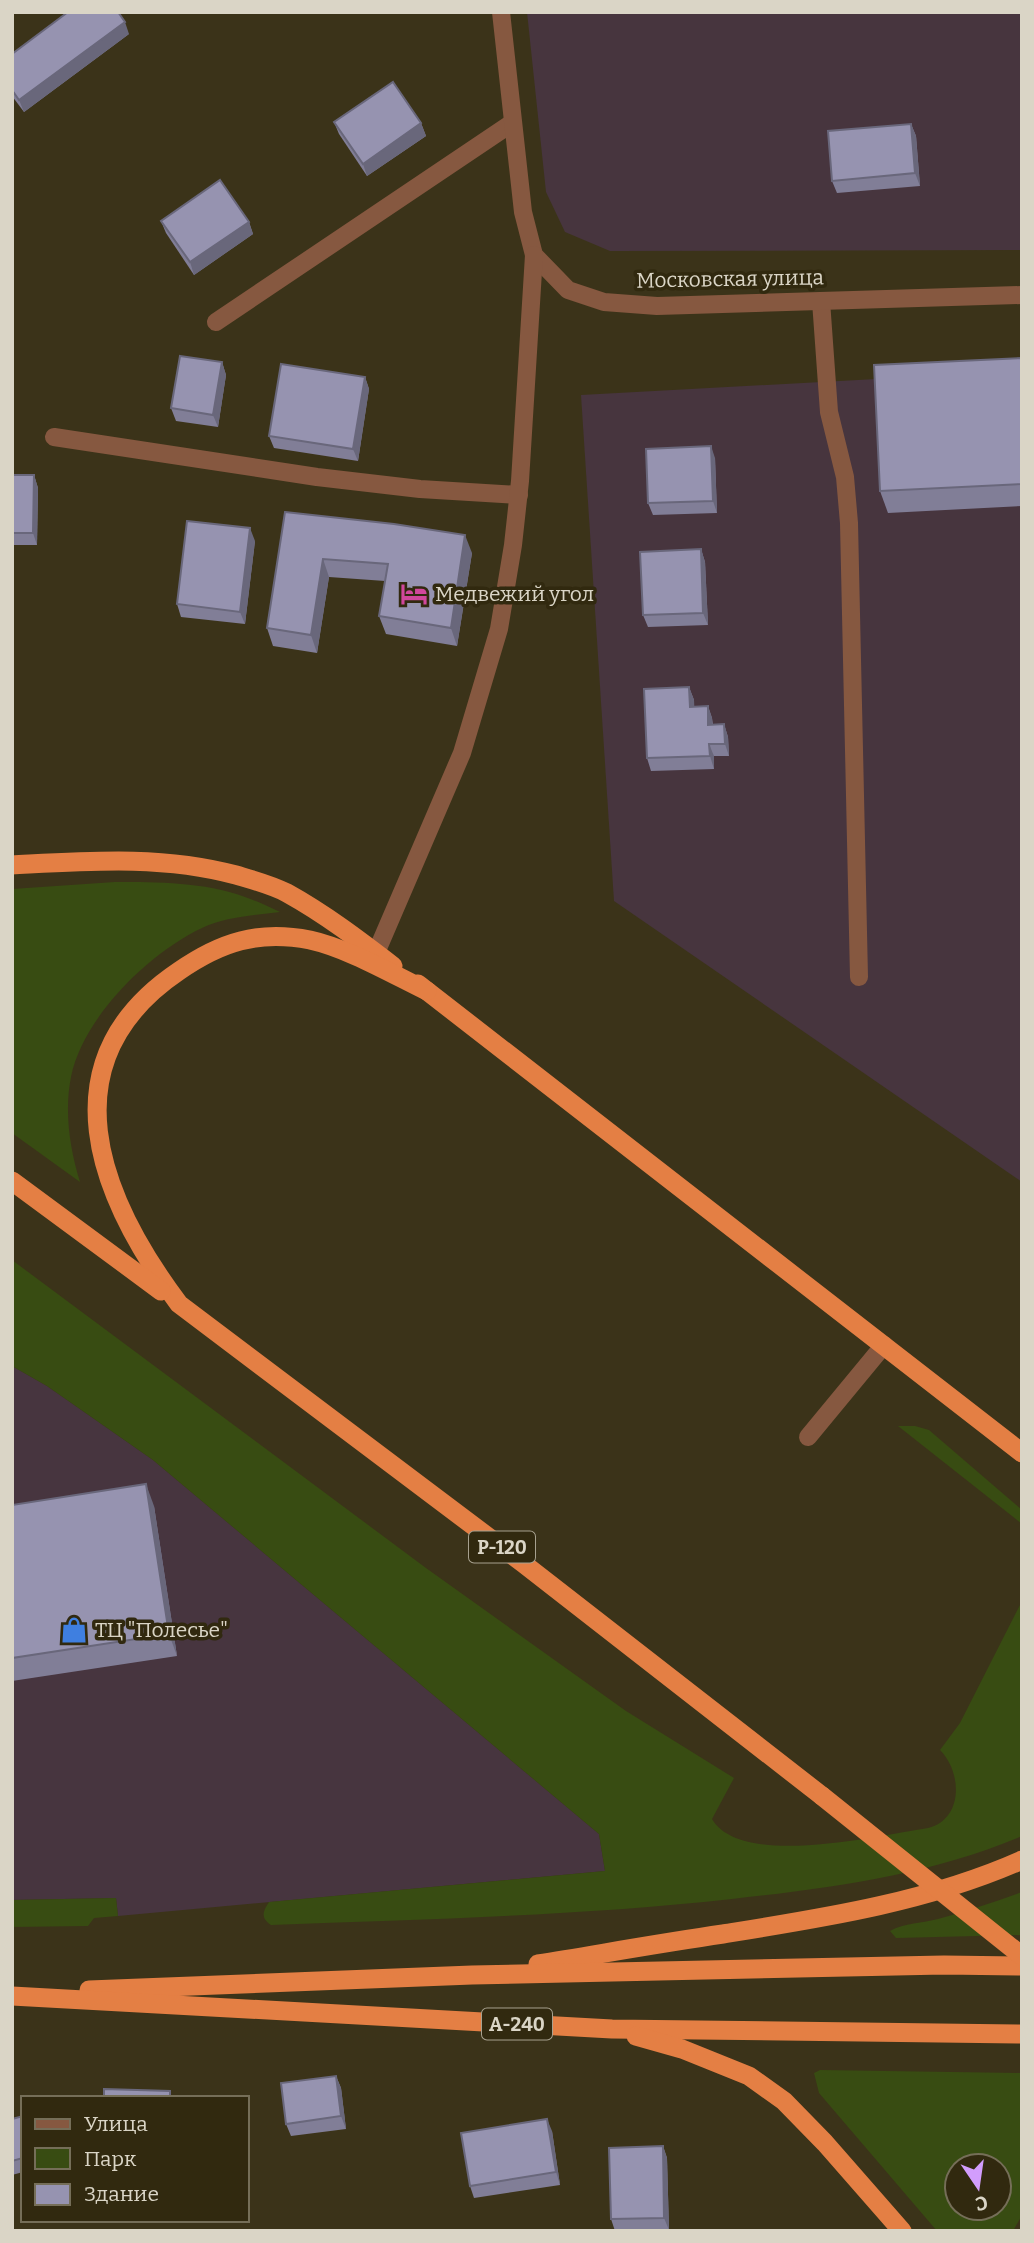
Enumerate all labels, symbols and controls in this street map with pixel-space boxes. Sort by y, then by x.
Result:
street label: Московская улица [636,264,825,294]
hotel icon: Медвежий угол [399,579,429,609]
place label: Медвежий угол [435,581,594,607]
road number: Р-120 [469,1532,535,1562]
shop icon: ТЦ "Полесье" [59,1615,89,1645]
place label: ТЦ "Полесье" [95,1617,228,1643]
road number: А-240 [482,2008,552,2040]
legend [21,2096,248,2222]
text: Улица [84,2111,148,2137]
text: Парк [84,2146,137,2172]
north arrow [943,2152,1013,2222]
text: Здание [84,2181,159,2207]
text: С [973,2191,990,2216]

